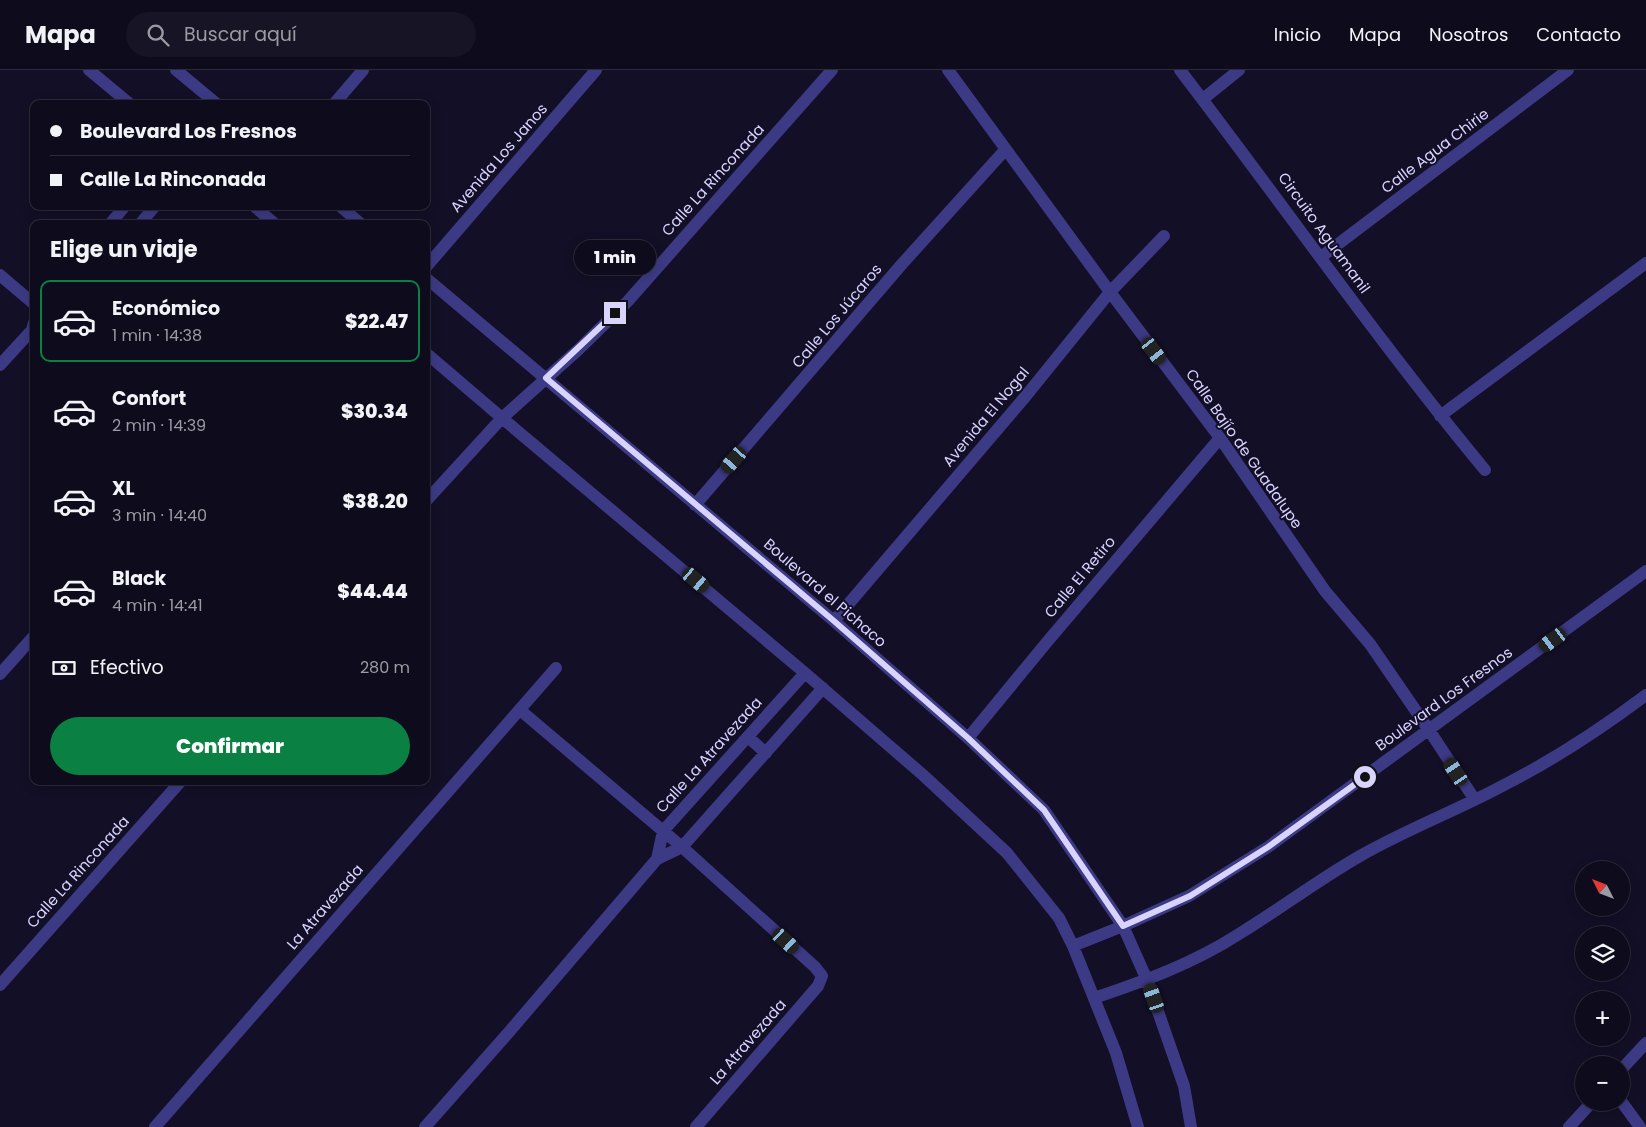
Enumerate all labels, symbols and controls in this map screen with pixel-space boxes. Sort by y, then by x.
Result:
search box [126,12,476,57]
text: Mapa [25,18,96,51]
icon: search [144,21,172,49]
text: Buscar aquí [184,21,297,48]
text: Inicio [1274,22,1321,47]
text: Mapa [1349,22,1401,47]
text: Nosotros [1429,22,1508,47]
text: Contacto [1536,22,1621,47]
street label: Avenida Los Janos [445,98,552,217]
street label: Calle Agua Chirie [1377,103,1493,198]
text: Boulevard Los Fresnos [80,118,297,145]
street label: Calle La Rinconada [657,119,769,240]
text: Calle La Rinconada [80,166,266,193]
street label: Circuito Aguamanil [1273,168,1375,297]
text: Elige un viaje [50,234,198,265]
callout: 1 min [574,240,656,276]
text: 1 min [594,246,636,269]
street label: Calle Los Júcaros [787,259,887,372]
text: Económico [112,295,220,322]
icon: car [52,299,97,344]
route end [604,302,626,324]
text: $22.47 [345,308,408,335]
text: 1 min · 14:38 [112,324,202,347]
car [1138,335,1169,367]
street label: Avenida El Nogal [937,362,1034,471]
street label: Calle Bajío de Guadalupe [1181,365,1308,533]
text: Confort [112,385,186,412]
icon: car [52,389,97,434]
text: $30.34 [341,398,408,425]
text: 2 min · 14:39 [112,414,206,437]
car [718,444,749,476]
text: XL [112,475,135,502]
icon: car [52,479,97,524]
text: $38.20 [342,488,408,515]
text: 3 min · 14:40 [112,504,207,527]
street label: Calle El Retiro [1039,531,1120,622]
street label: Boulevard el Pichaco [759,533,891,652]
text: Black [112,565,166,592]
car [679,565,712,595]
icon: car [52,569,97,614]
text: $44.44 [337,578,408,605]
text: 4 min · 14:41 [112,594,203,617]
car [1536,625,1569,655]
street label: Boulevard Los Fresnos [1371,642,1517,756]
icon: cash [50,654,78,682]
text: Efectivo [90,654,164,681]
text: 280 m [360,656,410,679]
street label: Calle La Atravezada [651,692,766,817]
button: Confirmar [50,717,410,775]
car [1441,755,1470,789]
route start [1354,766,1376,788]
street label: Calle La Rinconada [22,811,134,932]
street label: La Atravezada [282,859,368,954]
north arrow [1575,861,1630,916]
map controls [1575,861,1630,1111]
car [769,925,802,957]
button: layers [1575,926,1630,981]
car [1142,981,1165,1015]
button: + [1575,991,1630,1046]
street label: La Atravezada [705,994,791,1089]
button: − [1575,1056,1630,1111]

